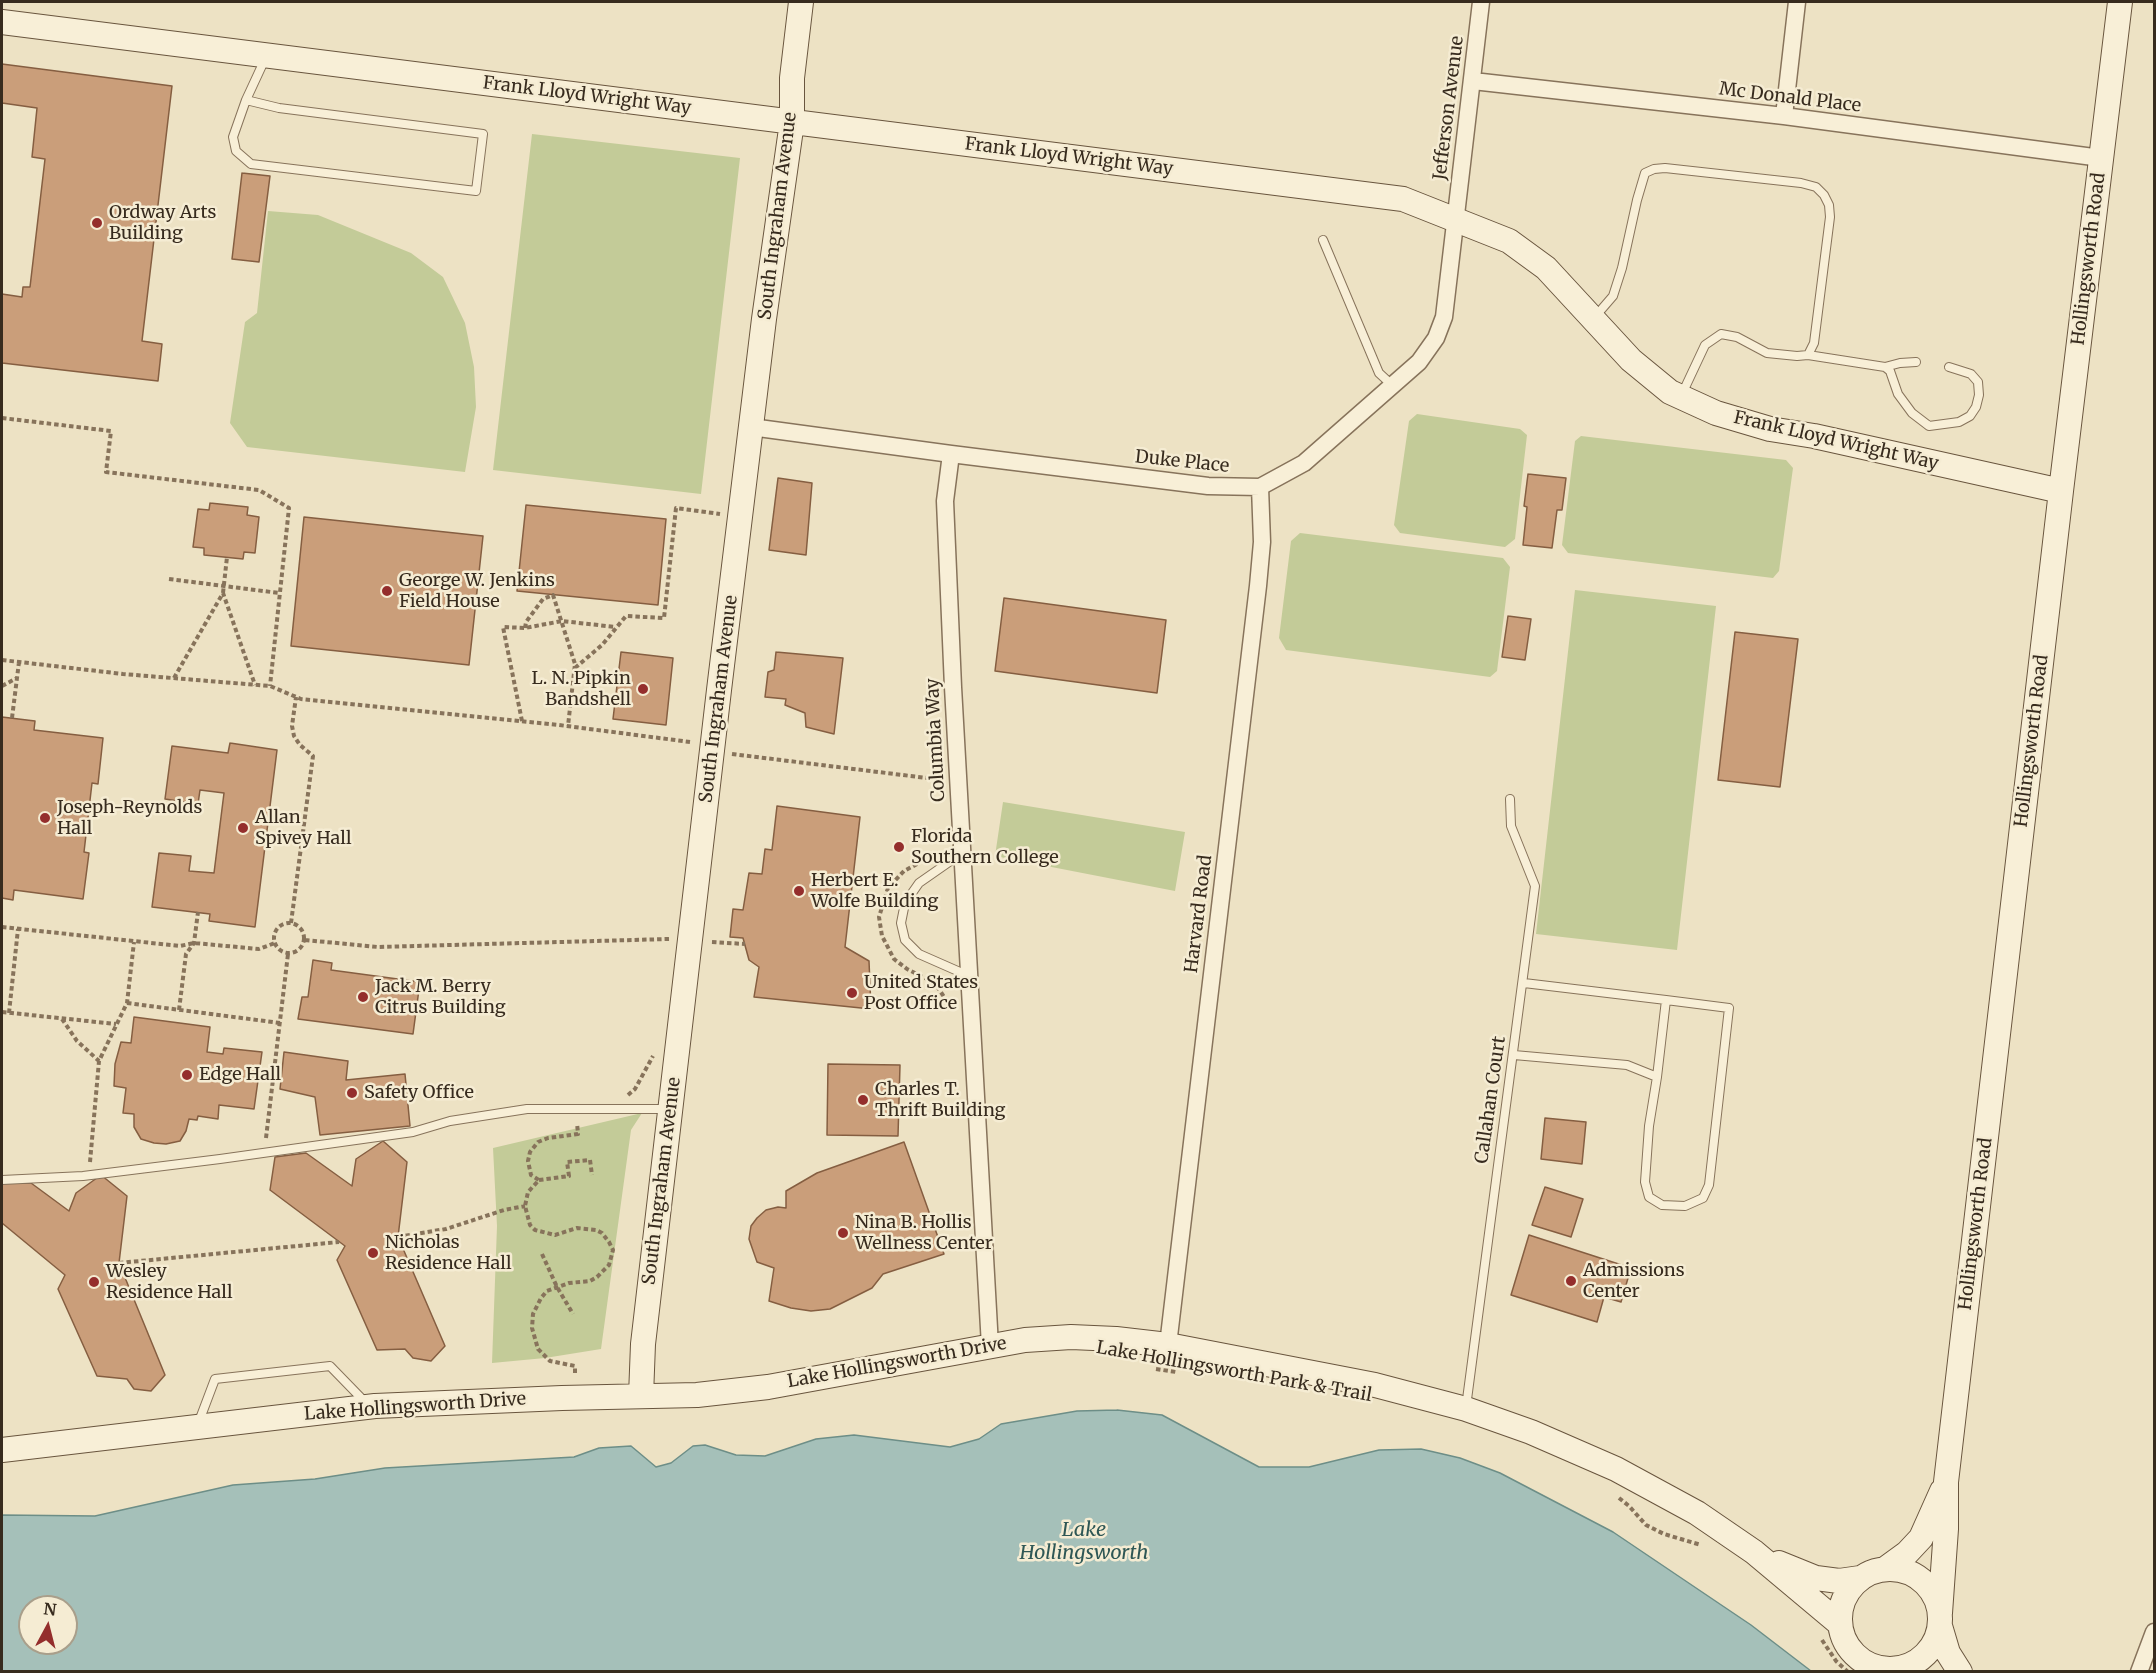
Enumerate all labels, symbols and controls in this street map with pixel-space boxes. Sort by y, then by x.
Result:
street label: Jefferson Avenue [1429,35,1469,181]
street label: Frank Lloyd Wright Way [482,73,692,119]
street label: Mc Donald Place [1718,79,1862,117]
street label: South Ingraham Avenue [755,111,801,321]
street label: Frank Lloyd Wright Way [964,134,1174,180]
street label: Hollingsworth Road [2068,172,2110,346]
place label: Ordway Arts Building [109,202,216,244]
marker: Ordway Arts Building [90,216,104,230]
street label: Frank Lloyd Wright Way [1731,407,1941,475]
street label: Duke Place [1134,446,1230,478]
place label: George W. Jenkins Field House [399,570,555,612]
marker: George W. Jenkins Field House [380,584,394,598]
street label: South Ingraham Avenue [696,594,742,804]
street label: Hollingsworth Road [2011,654,2053,828]
place label: L. N. Pipkin Bandshell [531,668,631,710]
street label: Columbia Way [922,678,950,802]
marker: L. N. Pipkin Bandshell [636,682,650,696]
place label: Joseph-Reynolds Hall [57,797,202,840]
place label: Allan Spivey Hall [255,807,352,850]
marker: Joseph-Reynolds Hall [38,811,52,825]
marker: Allan Spivey Hall [236,821,250,835]
place label: Florida Southern College [911,826,1059,868]
marker: Florida Southern College [892,840,906,854]
street label: Harvard Road [1181,854,1217,974]
place label: Herbert E. Wolfe Building [811,870,938,912]
marker: Herbert E. Wolfe Building [792,884,806,898]
place label: United States Post Office [864,972,978,1014]
place label: Jack M. Berry Citrus Building [375,976,506,1018]
marker: United States Post Office [845,986,859,1000]
marker: Jack M. Berry Citrus Building [356,990,370,1004]
street label: Callahan Court [1471,1035,1511,1165]
place label: Edge Hall [199,1064,281,1086]
marker: Edge Hall [180,1068,194,1082]
street label: South Ingraham Avenue [639,1076,685,1286]
place label: Charles T. Thrift Building [875,1079,1005,1122]
place label: Safety Office [364,1082,474,1104]
marker: Safety Office [345,1086,359,1100]
marker: Charles T. Thrift Building [856,1093,870,1107]
street label: Hollingsworth Road [1955,1137,1997,1311]
place label: Nina B. Hollis Wellness Center [855,1212,993,1254]
marker: Nina B. Hollis Wellness Center [836,1226,850,1240]
place label: Nicholas Residence Hall [385,1232,511,1274]
marker: Nicholas Residence Hall [366,1246,380,1260]
place label: Admissions Center [1583,1260,1685,1302]
place label: Wesley Residence Hall [106,1261,232,1304]
marker: Admissions Center [1564,1274,1578,1288]
marker: Wesley Residence Hall [87,1275,101,1289]
street label: Lake Hollingsworth Drive [786,1333,1008,1393]
street label: Lake Hollingsworth Park & Trail [1095,1337,1373,1407]
street label: Lake Hollingsworth Drive [303,1388,527,1426]
water label: Lake Hollingsworth [1020,1518,1148,1565]
north arrow [18,1595,78,1655]
text: N [42,1598,57,1620]

